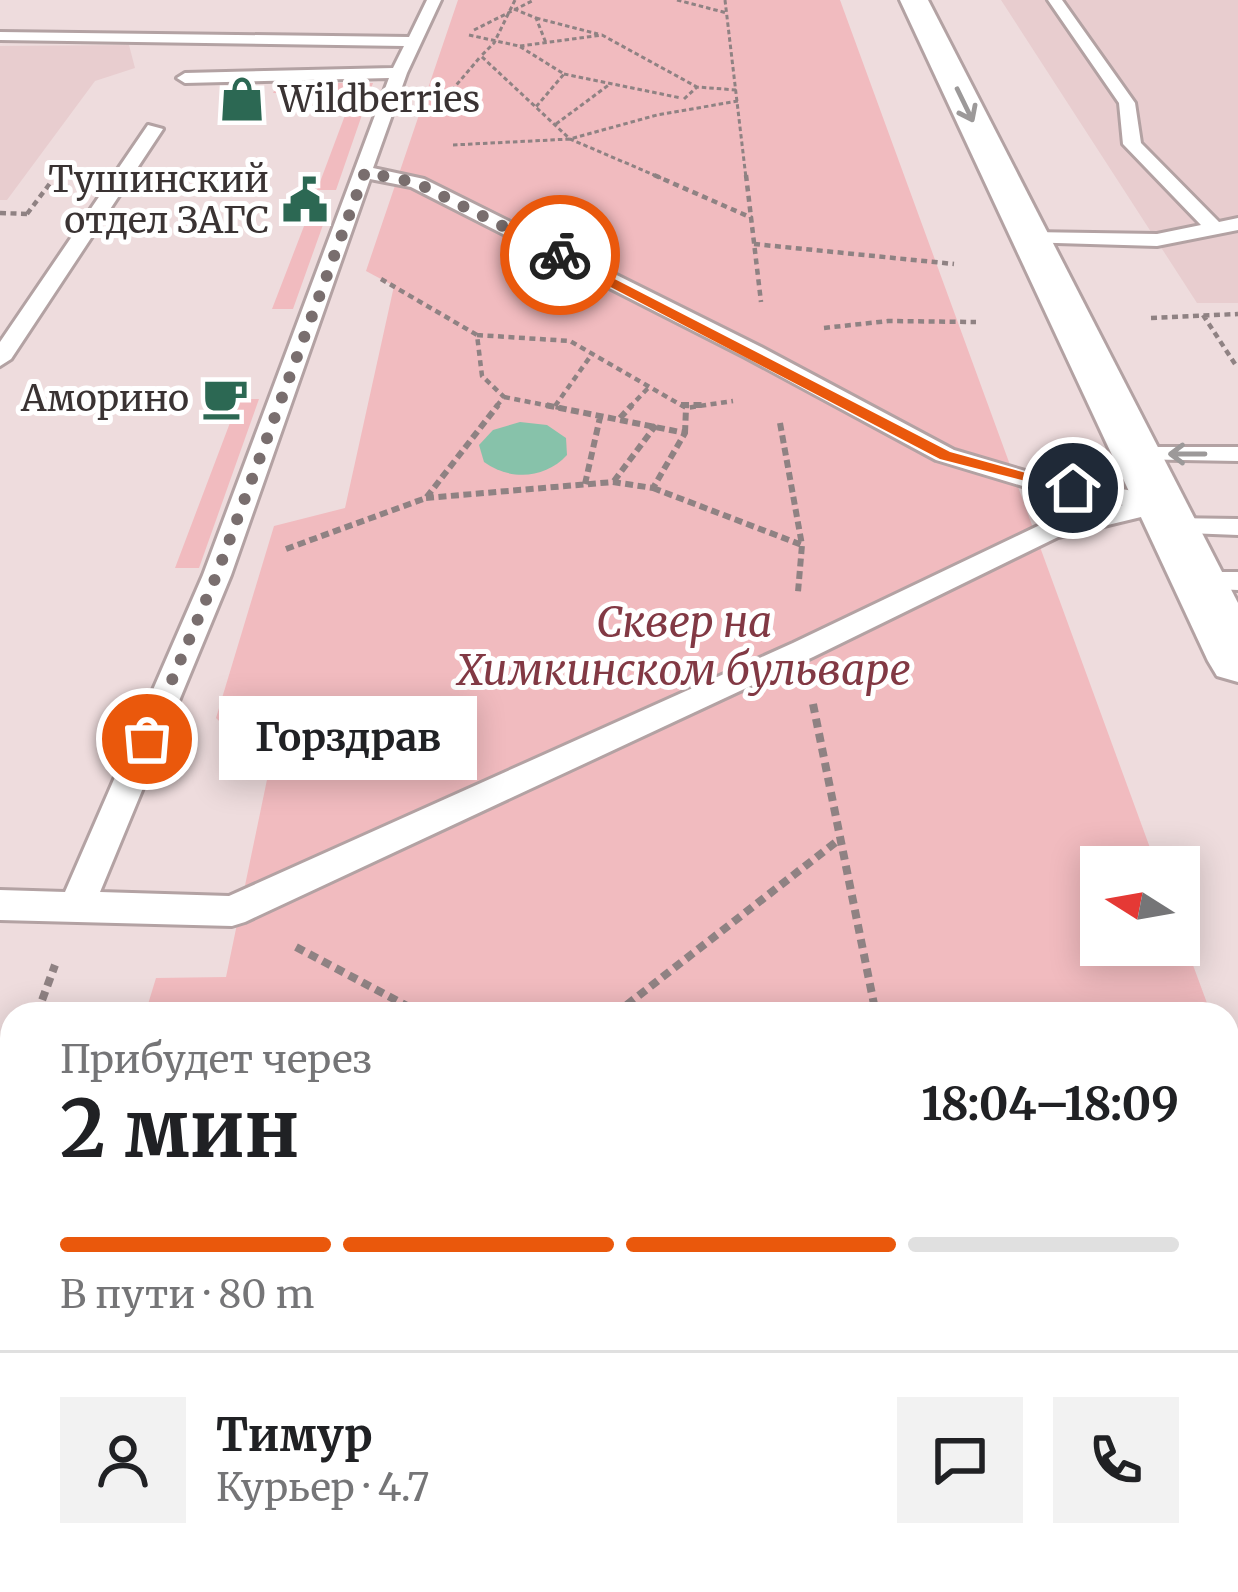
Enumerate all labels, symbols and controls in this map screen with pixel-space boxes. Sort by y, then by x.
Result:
shop icon: Wildberries [217,74,267,124]
place label: Wildberries [277,77,480,122]
one-way arrow [955,87,978,122]
place label: Тушинский отдел ЗАГС [48,157,269,243]
public building icon: Тушинский отдел ЗАГС [280,175,330,225]
courier [500,195,620,315]
icon: bike [527,222,593,288]
cafe icon: Аморино [200,373,250,423]
place label: Аморино [20,376,189,421]
pin [1022,437,1124,539]
one-way arrow [1168,443,1207,465]
icon: home [1040,455,1106,521]
park label: Сквер на Химкинском бульваре [455,596,911,696]
pin [96,688,198,790]
callout: Горздрав [219,697,477,781]
icon: bag [114,706,180,772]
text: Горздрав [255,713,441,762]
north arrow [1080,846,1200,966]
map controls [1080,846,1200,966]
text: Прибудет через [60,1035,372,1084]
text: 18:04–18:09 [921,1076,1179,1132]
text: 2 мин [60,1080,299,1178]
text: В пути · 80 m [60,1270,314,1319]
button: person [60,1397,186,1523]
button: chat [897,1397,1023,1523]
button: phone [1053,1397,1179,1523]
text: Тимур [216,1407,373,1463]
text: Курьер · 4.7 [216,1463,430,1512]

